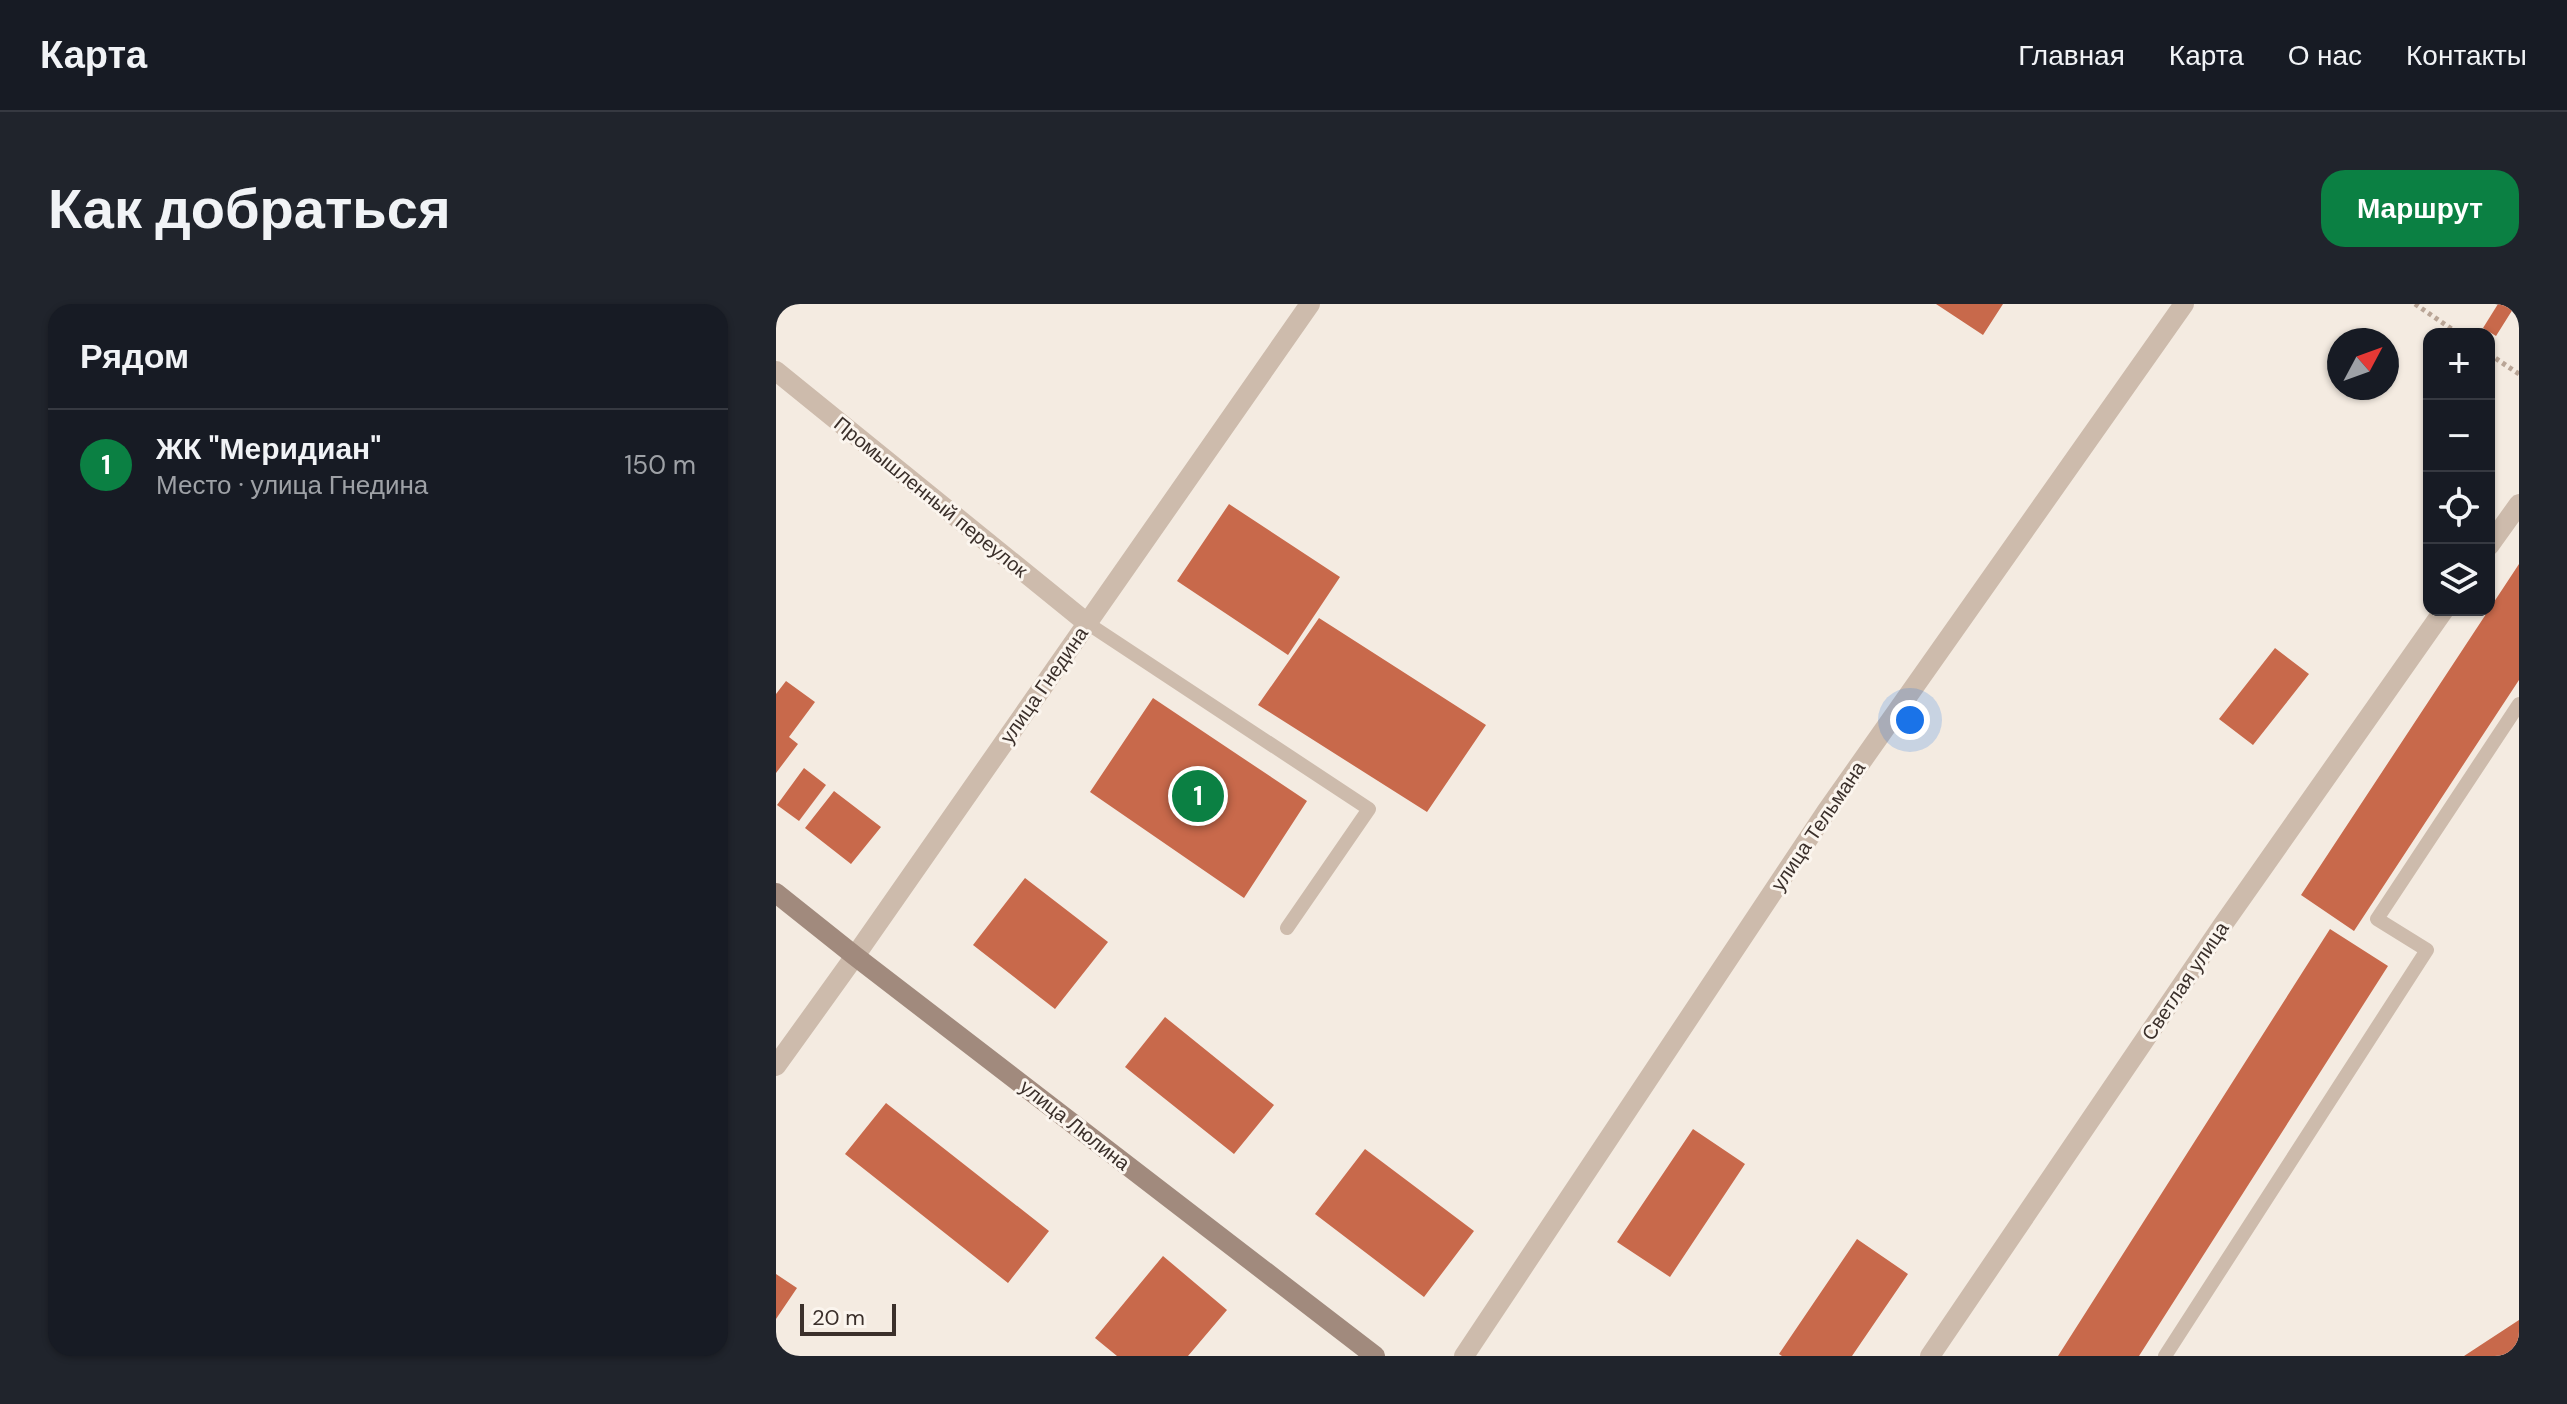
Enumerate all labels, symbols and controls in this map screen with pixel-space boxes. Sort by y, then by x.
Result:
text: Карта [40,30,147,80]
text: Главная [2018,37,2125,74]
text: Карта [2169,37,2244,74]
text: О нас [2288,37,2362,74]
text: Контакты [2406,37,2527,74]
button: Маршрут [2321,170,2519,247]
text: Как добраться [48,172,451,245]
north arrow [2327,328,2399,400]
map controls [2423,328,2495,616]
button: + [2423,328,2495,400]
text: Рядом [80,334,189,379]
button: − [2423,400,2495,472]
street label: Промышленный переулок [829,411,1033,583]
text: ЖК "Меридиан" [156,429,381,468]
text: 1 [101,448,111,482]
text: 150 m [624,448,696,482]
text: Место · улица Гнедина [156,468,428,502]
button: locate [2423,472,2495,544]
button: layers [2423,544,2495,616]
street label: улица Гнедина [994,621,1094,748]
your location [1890,700,1930,740]
street label: улица Тельмана [1765,755,1871,896]
pin: 1 [1172,766,1224,826]
street label: Светлая улица [2136,916,2235,1045]
street label: улица Люлина [1015,1074,1136,1177]
scale bar [800,1300,896,1336]
text: 20 m [812,1303,865,1332]

